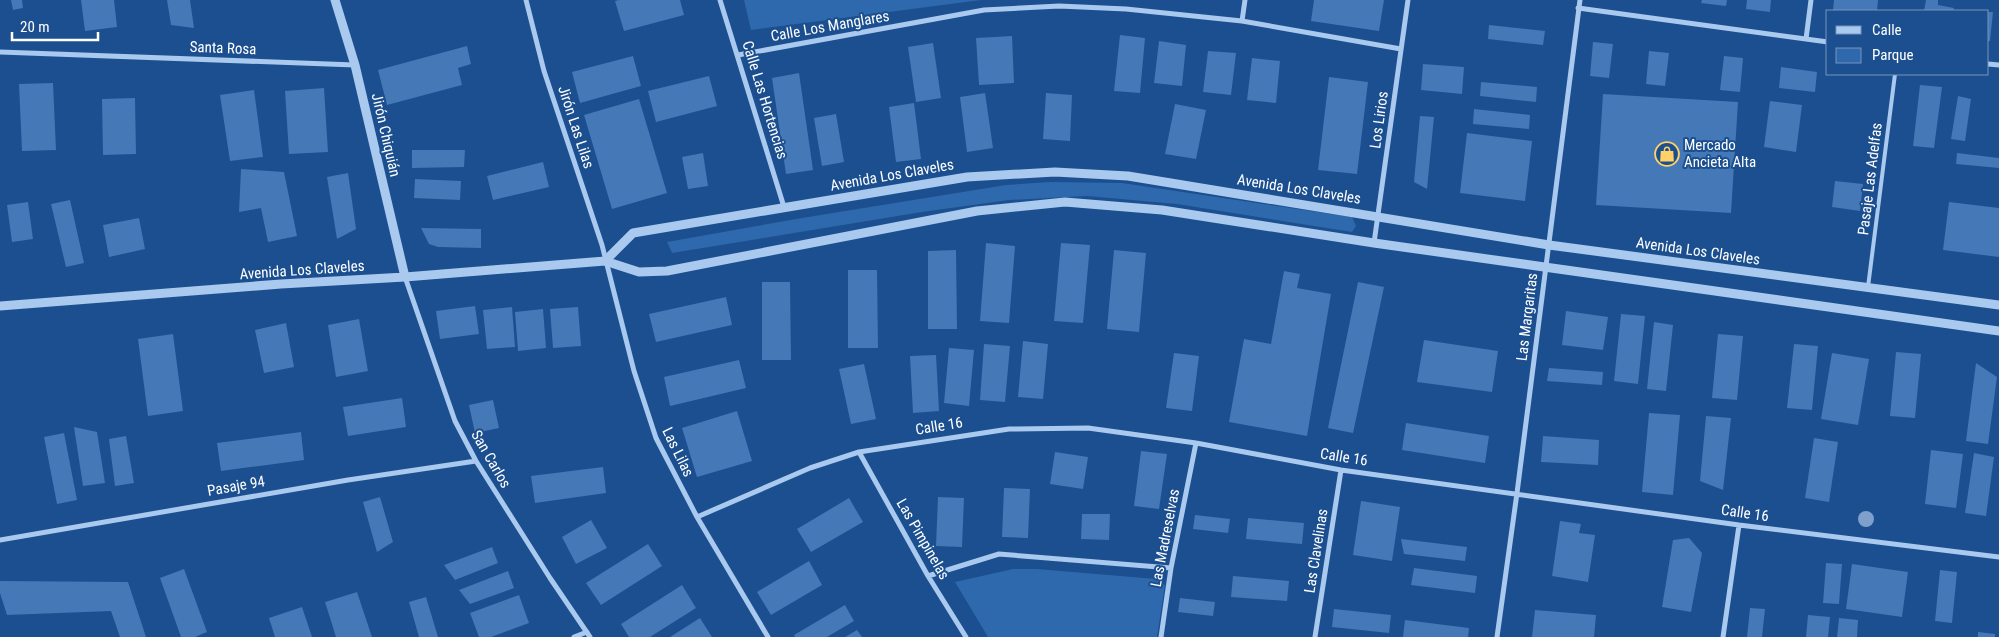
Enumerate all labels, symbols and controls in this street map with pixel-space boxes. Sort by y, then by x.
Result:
street label: Calle Los Manglares [769,7,891,45]
scale bar [12,10,99,42]
legend [1826,10,1989,75]
text: 20 m [20,18,50,36]
text: Calle [1872,21,1902,39]
street label: Santa Rosa [189,38,257,58]
street label: Calle Las Hortencias [738,39,792,161]
text: Parque [1872,46,1914,64]
street label: Jirón Las Lilas [554,83,598,171]
street label: Los Lirios [1366,90,1392,150]
street label: Jirón Chiquián [368,91,404,179]
street label: Pasaje Las Adelfas [1854,122,1886,236]
place label: Mercado Ancieta Alta [1684,136,1756,171]
shop icon: Mercado Ancieta Alta [1654,141,1680,167]
street label: Avenida Los Claveles [829,155,955,195]
street label: Avenida Los Claveles [1236,170,1362,208]
street label: Avenida Los Claveles [1635,233,1761,269]
street label: Avenida Los Claveles [239,257,365,283]
street label: Las Margaritas [1513,272,1541,362]
street label: Calle 16 [914,413,964,439]
street label: Las Lilas [658,424,698,480]
street label: San Carlos [467,427,515,491]
street label: Calle 16 [1319,444,1369,470]
street label: Pasaje 94 [206,472,266,500]
street label: Las Madreselvas [1147,487,1183,589]
street label: Las Pimpinelas [893,495,953,583]
street label: Calle 16 [1720,501,1770,525]
street label: Las Clavelinas [1300,507,1332,594]

